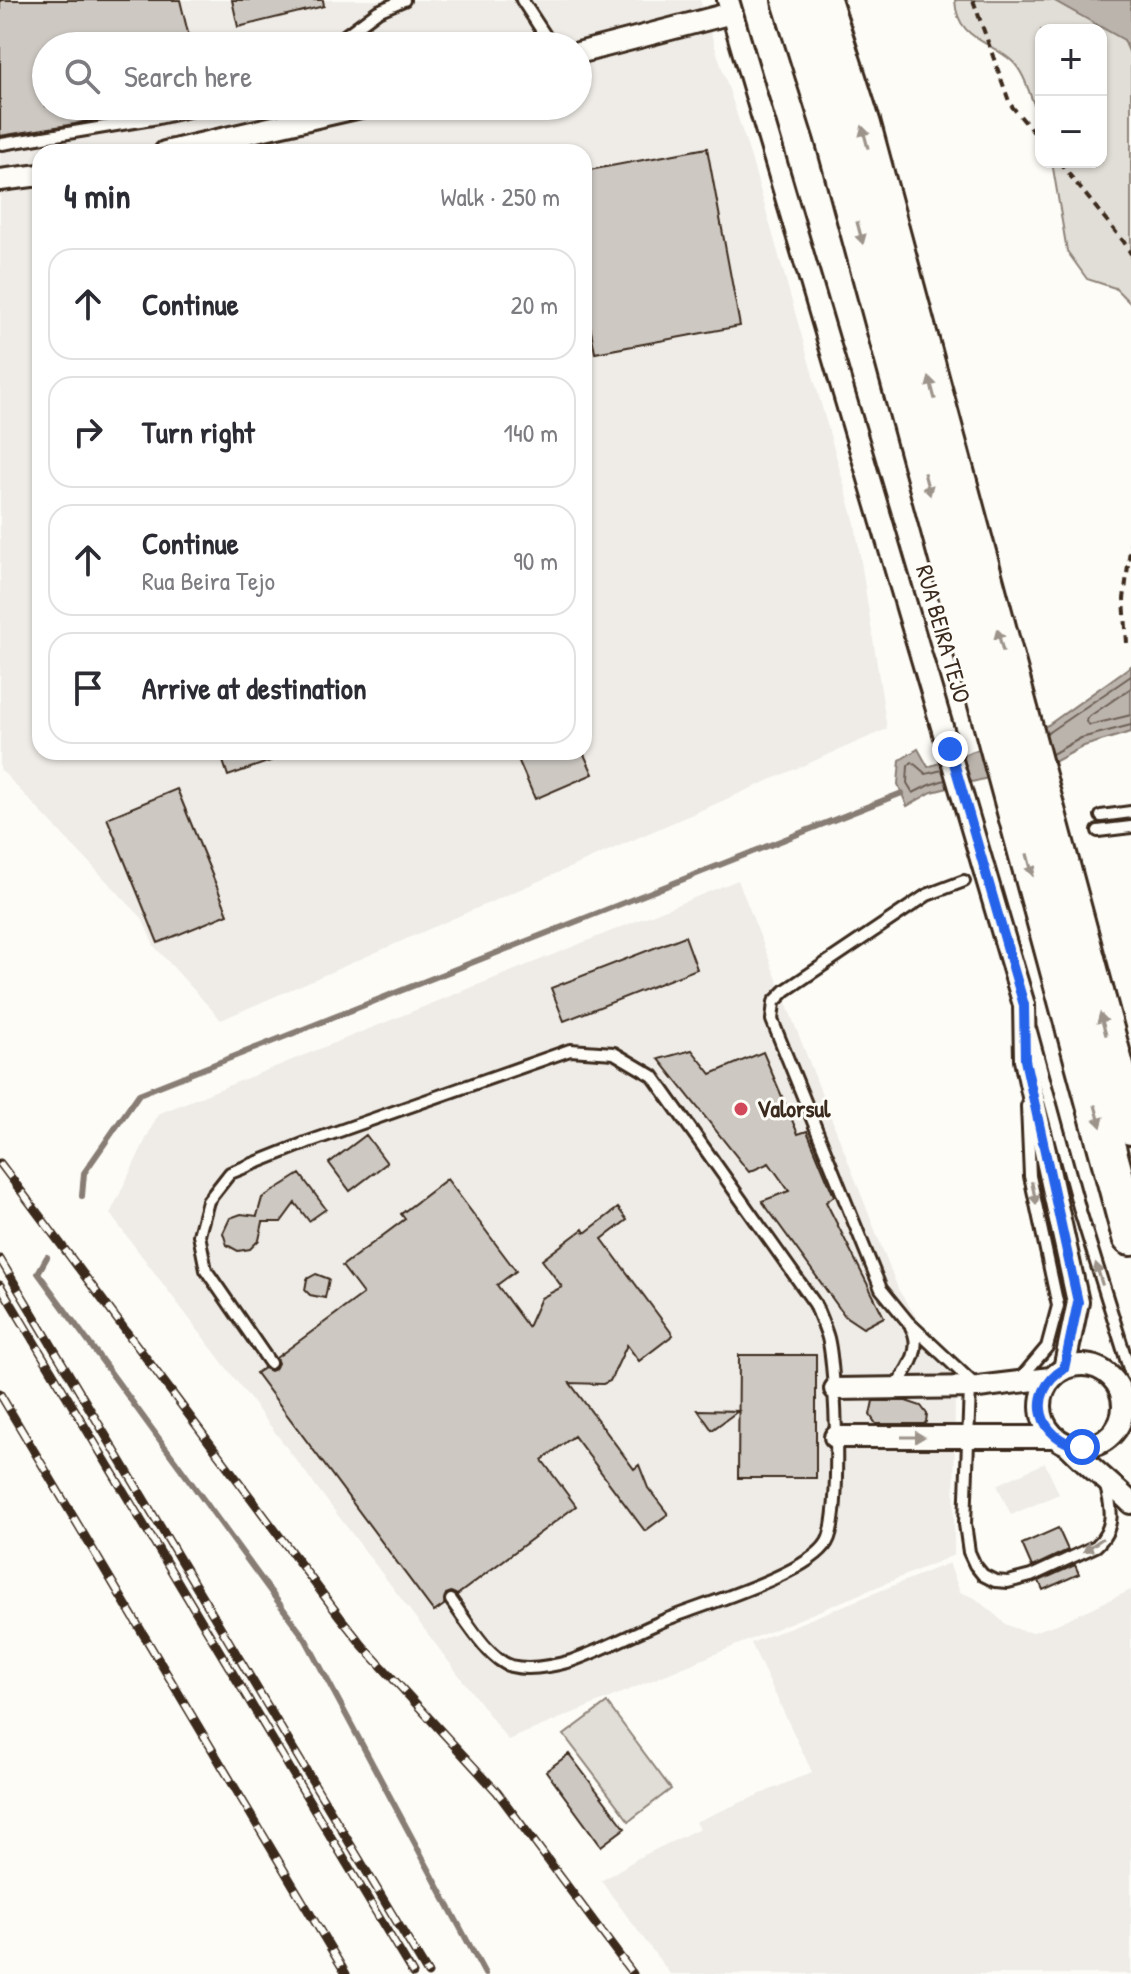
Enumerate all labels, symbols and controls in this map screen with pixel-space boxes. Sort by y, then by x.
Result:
map controls [1035,24,1107,168]
button: + [1035,24,1107,96]
search box [32,32,592,120]
icon: search [60,54,104,98]
text: Search here [124,56,252,96]
button: − [1035,96,1107,168]
one-way arrow [858,125,871,149]
text: 4 min [64,173,131,219]
text: Walk · 250 m [440,179,560,214]
one-way arrow [854,220,866,245]
icon: ahead [66,282,110,326]
text: Continue [142,284,239,324]
text: 20 m [511,287,558,322]
one-way arrow [926,376,938,401]
icon: right [66,410,110,454]
text: Turn right [142,412,255,452]
text: 140 m [504,415,558,450]
one-way arrow [922,471,934,496]
text: Continue [142,523,239,563]
icon: ahead [66,538,110,582]
text: 90 m [513,543,558,578]
street label: RUA BEIRA TEJO [909,561,979,706]
text: Rua Beira Tejo [142,563,275,598]
one-way arrow [993,627,1006,651]
icon: arrive [66,666,110,710]
text: Arrive at destination [142,668,367,708]
route end [932,731,968,767]
one-way arrow [1024,854,1037,878]
one-way arrow [1097,1011,1109,1036]
place label: Valorsul [757,1092,831,1124]
marker: Valorsul [732,1100,750,1118]
one-way arrow [1092,1104,1104,1129]
one-way arrow [1028,1181,1041,1206]
one-way arrow [1093,1262,1105,1286]
route start [1064,1429,1100,1465]
one-way arrow [901,1431,926,1443]
one-way arrow [1083,1537,1104,1552]

